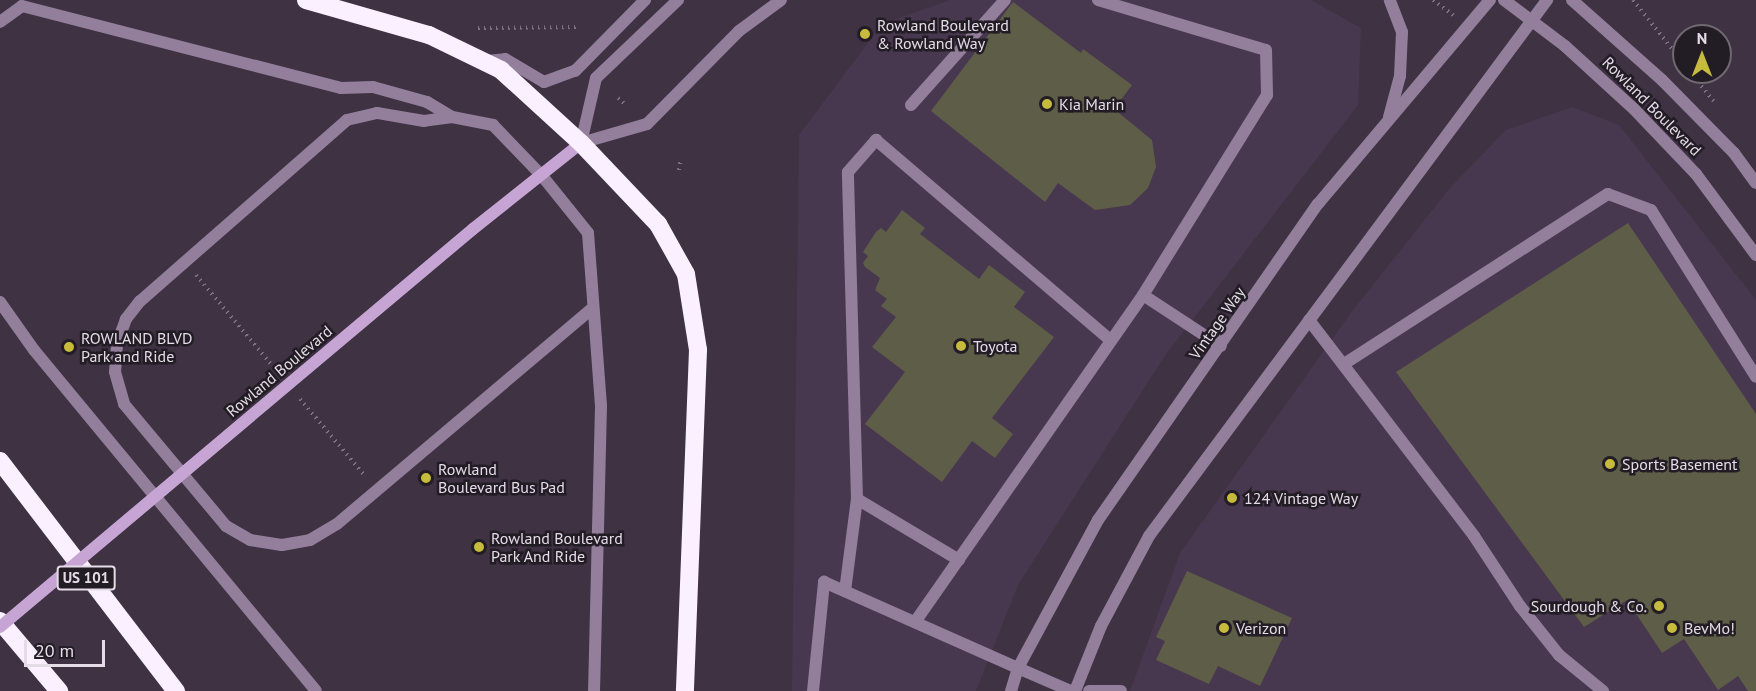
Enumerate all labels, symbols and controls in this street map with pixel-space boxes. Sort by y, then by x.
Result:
place label: Rowland Boulevard & Rowland Way [877,15,1009,53]
north arrow [1672,24,1732,84]
marker: Rowland Boulevard & Rowland Way [858,27,872,41]
text: N [1697,28,1707,48]
street label: Rowland Boulevard [1599,53,1705,159]
place label: Kia Marin [1059,94,1124,114]
marker: Kia Marin [1040,97,1054,111]
street label: Vintage Way [1185,283,1249,363]
street label: Rowland Boulevard [222,321,336,421]
place label: ROWLAND BLVD Park and Ride [81,328,192,366]
place label: Toyota [973,336,1017,356]
marker: Toyota [954,339,968,353]
marker: ROWLAND BLVD Park and Ride [62,340,76,354]
place label: Sports Basement [1622,454,1738,474]
marker: Sports Basement [1603,457,1617,471]
place label: Rowland Boulevard Bus Pad [438,459,565,497]
marker: Rowland Boulevard Bus Pad [419,471,433,485]
place label: 124 Vintage Way [1244,488,1359,508]
marker: 124 Vintage Way [1225,491,1239,505]
place label: Rowland Boulevard Park And Ride [491,528,623,566]
marker: Rowland Boulevard Park And Ride [472,540,486,554]
road number: US 101 [56,566,116,590]
place label: Sourdough & Co. [1531,596,1647,616]
marker: Sourdough & Co. [1652,599,1666,613]
place label: Verizon [1236,618,1286,638]
place label: BevMo! [1684,618,1735,638]
marker: Verizon [1217,621,1231,635]
marker: BevMo! [1665,621,1679,635]
scale bar [27,628,108,666]
text: 20 m [35,639,74,662]

